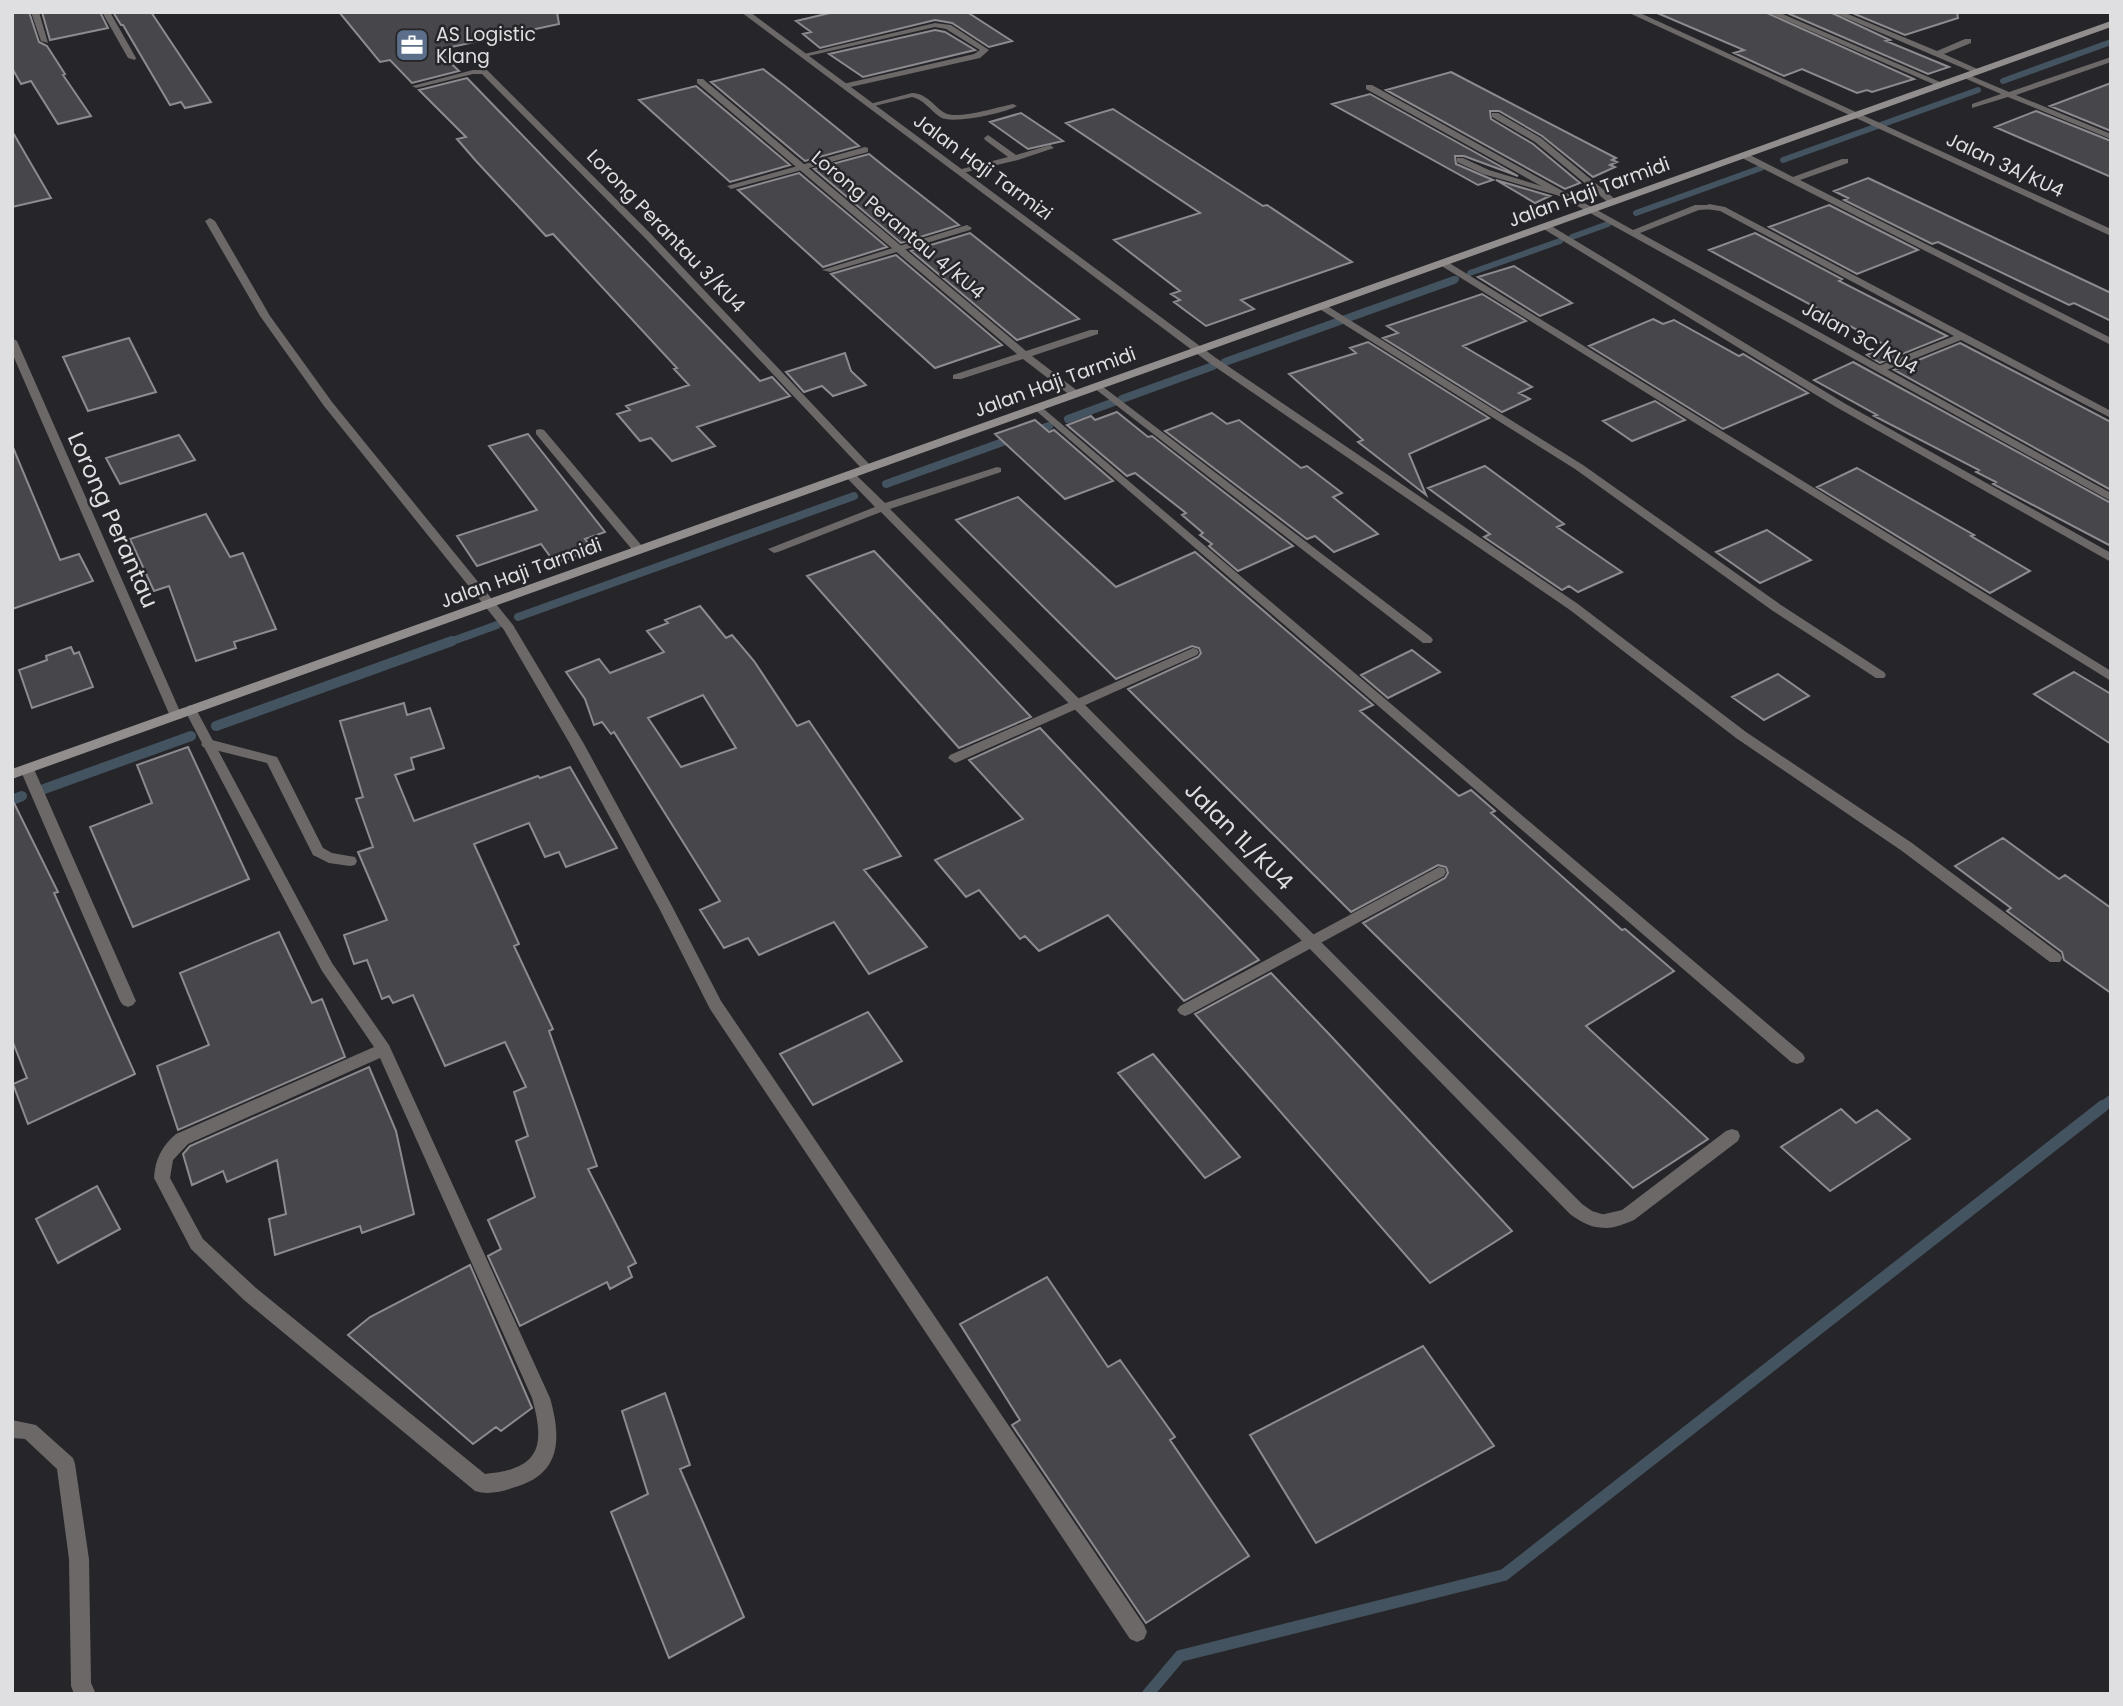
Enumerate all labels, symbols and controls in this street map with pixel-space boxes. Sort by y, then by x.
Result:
place label: AS Logistic Klang [436,21,536,70]
office icon: AS Logistic Klang [393,26,431,64]
street label: Jalan Haji Tarmizi [908,107,1058,227]
street label: Jalan 3A/KU4 [1942,126,2068,204]
street label: Lorong Perantau 3/KU4 [581,143,751,319]
street label: Lorong Perantau 4/KU4 [806,144,990,306]
street label: Jalan Haji Tarmidi [1504,150,1674,234]
street label: Jalan 3C/KU4 [1797,295,1923,381]
street label: Jalan Haji Tarmidi [970,340,1140,424]
street label: Lorong Perantau [60,427,166,613]
street label: Jalan Haji Tarmidi [436,531,606,615]
street label: Jalan 1L/KU4 [1178,775,1300,897]

